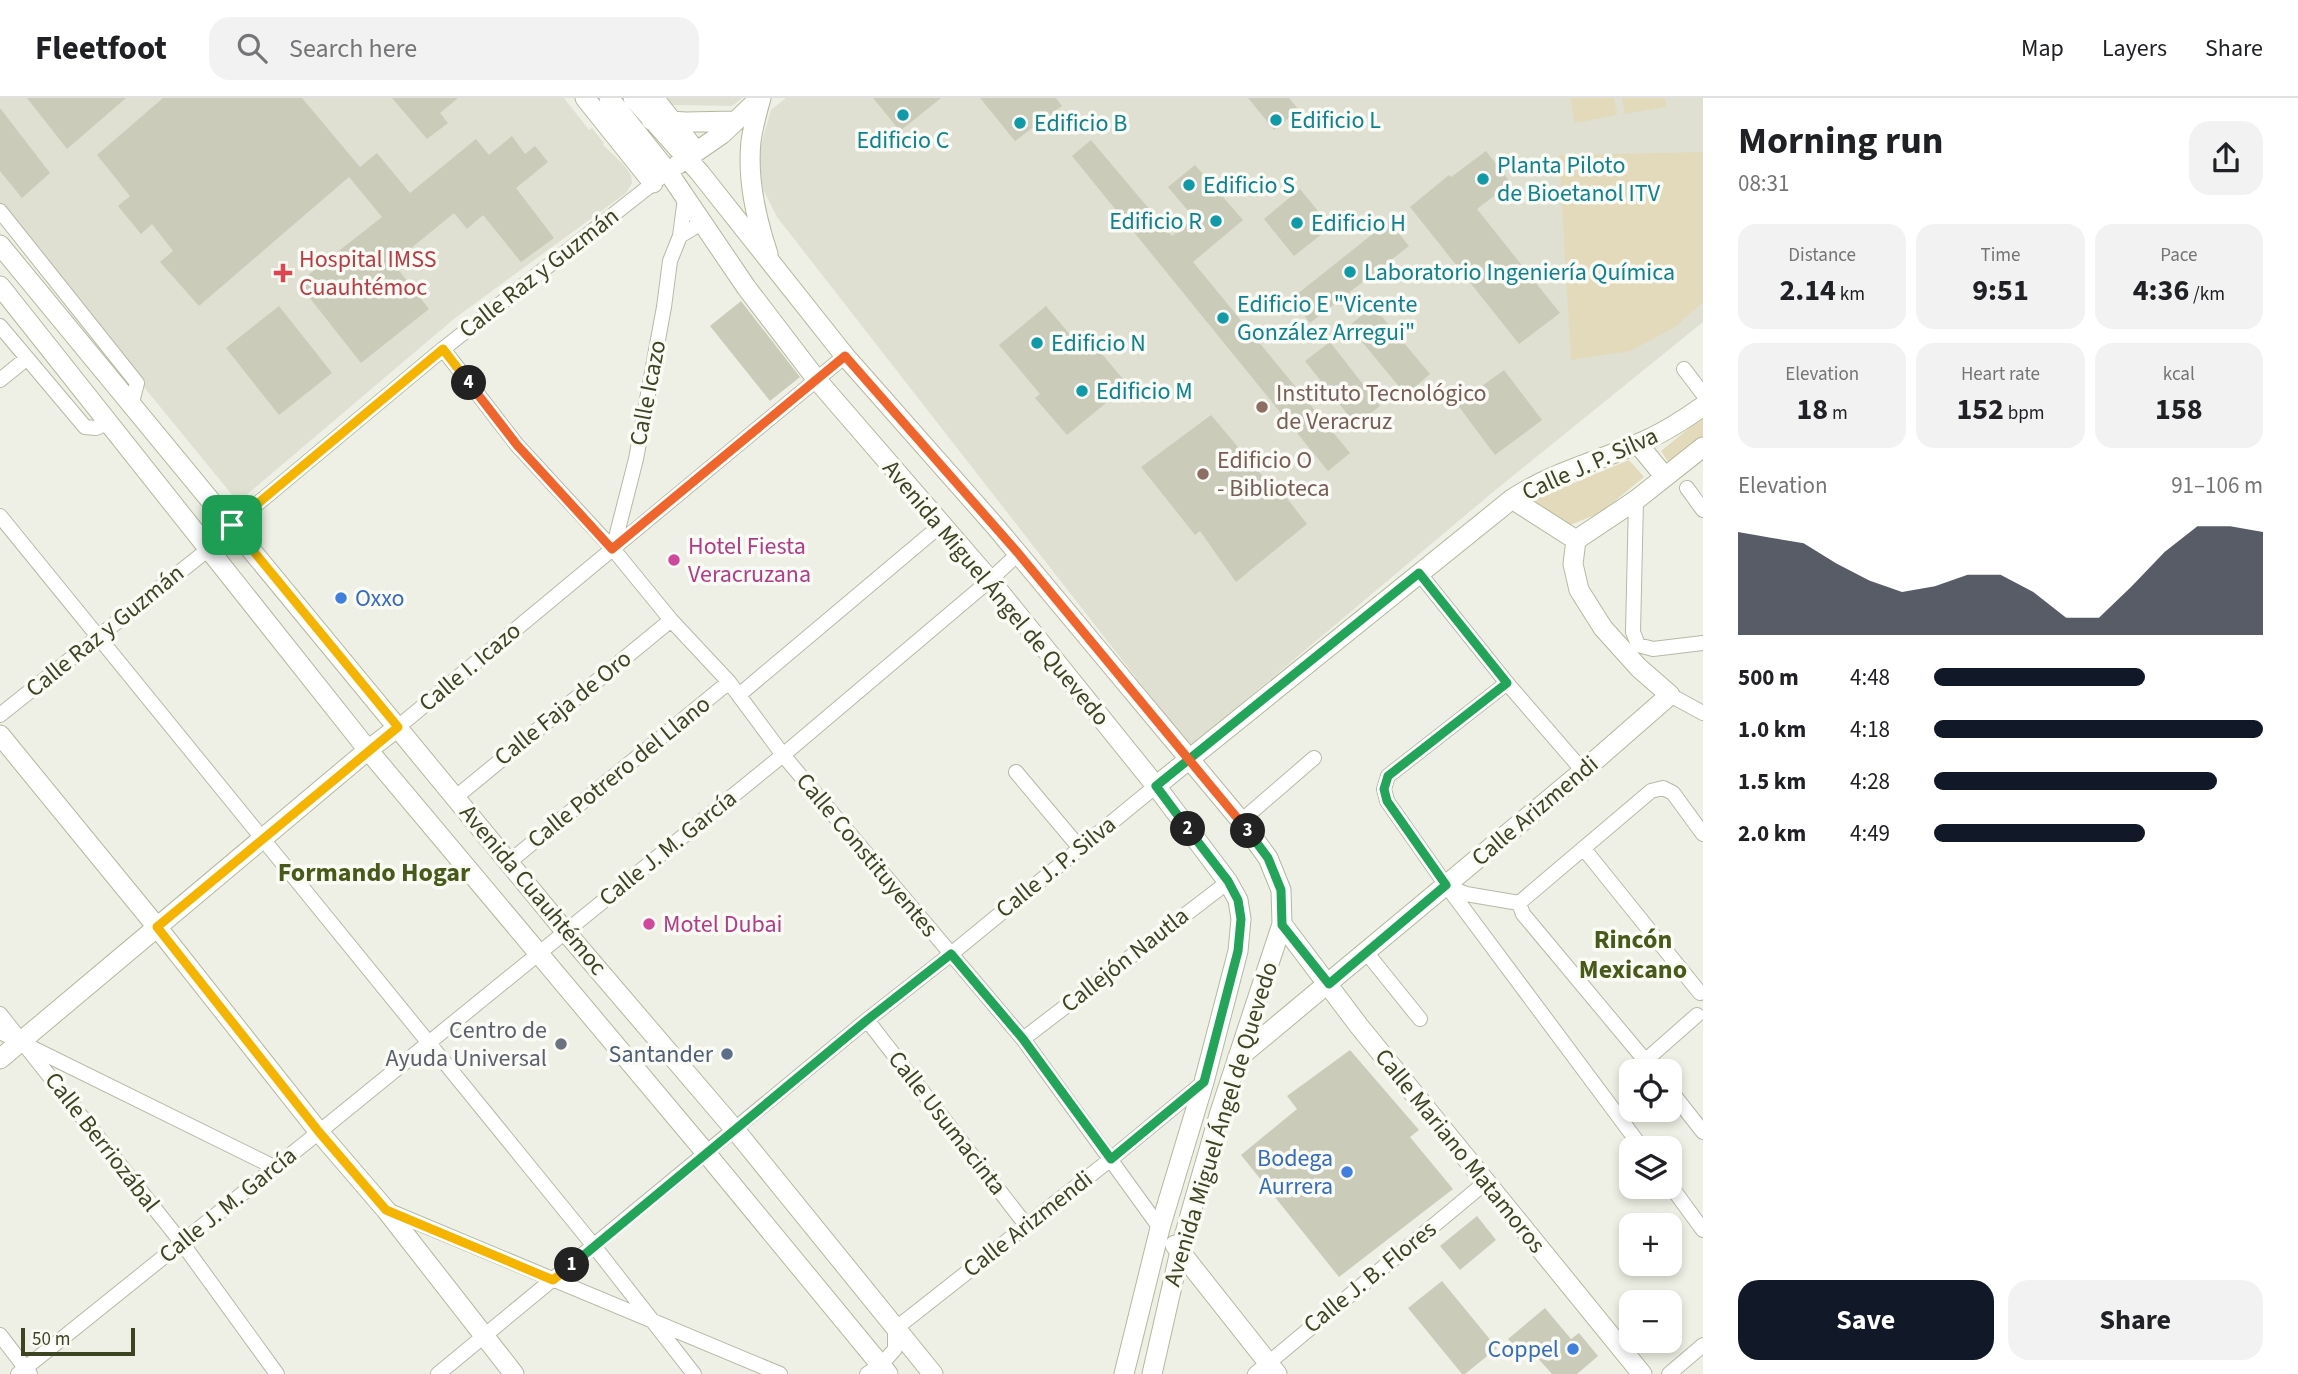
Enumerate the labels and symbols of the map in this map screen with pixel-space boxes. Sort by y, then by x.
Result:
place label: Edificio L [1290,103,1381,138]
place label: Edificio B [1034,106,1127,141]
marker: Edificio C [895,107,911,123]
marker: Edificio L [1268,112,1284,128]
marker: Edificio B [1012,115,1028,131]
place label: Edificio C [857,123,949,158]
place label: Planta Piloto de Bioetanol ITV [1497,148,1661,211]
place label: Edificio S [1203,168,1295,203]
marker: Planta Piloto de Bioetanol ITV [1475,171,1491,187]
marker: Edificio S [1181,177,1197,193]
street label: Calle Raz y Guzmán [452,199,626,347]
place label: Edificio R [1109,204,1202,239]
place label: Edificio H [1311,206,1406,241]
marker: Edificio R [1208,213,1224,229]
marker: Edificio H [1289,215,1305,231]
place label: Hospital IMSS Cuauhtémoc [299,242,437,305]
place label: Laboratorio Ingeniería Química [1364,255,1675,290]
marker: Hospital IMSS Cuauhtémoc [273,263,293,283]
marker: Laboratorio Ingeniería Química [1342,264,1358,280]
place label: Edificio E "Vicente González Arregui" [1237,287,1417,350]
marker: Edificio E "Vicente González Arregui" [1215,310,1231,326]
place label: Edificio N [1051,326,1146,361]
marker: Edificio N [1029,335,1045,351]
street label: Calle Icazo [621,337,675,449]
pin: 4 [452,366,486,400]
place label: Edificio M [1096,374,1193,409]
place label: Instituto Tecnológico de Veracruz [1276,376,1487,439]
marker: Edificio M [1074,383,1090,399]
marker: Instituto Tecnológico de Veracruz [1254,399,1270,415]
street label: Calle J. P. Silva [1516,418,1664,510]
place label: Edificio O - Biblioteca [1217,443,1330,506]
street label: Avenida Miguel Ángel de Quevedo [874,452,1118,734]
marker: Edificio O - Biblioteca [1195,466,1211,482]
pin [202,495,262,555]
place label: Hotel Fiesta Veracruzana [688,529,811,592]
marker: Hotel Fiesta Veracruzana [666,552,682,568]
street label: Calle Raz y Guzmán [18,556,192,706]
place label: Oxxo [355,581,405,616]
marker: Oxxo [333,590,349,606]
street label: Calle I. Icazo [411,614,529,720]
street label: Calle Faja de Oro [487,642,639,774]
street label: Calle Potrero del Llano [520,687,718,857]
street label: Calle Arizmendi [1464,747,1606,875]
street label: Calle Constituyentes [788,765,946,945]
street label: Calle J. M. García [591,781,745,915]
street label: Avenida Cuauhtémoc [451,797,615,983]
street label: Calle J. P. Silva [988,808,1124,926]
pin: 2 [1170,812,1206,846]
pin: 3 [1230,814,1266,848]
district label: Formando Hogar [278,854,471,891]
street label: Callejón Nautla [1054,899,1196,1021]
place label: Motel Dubai [663,907,782,942]
marker: Motel Dubai [641,916,657,932]
district label: Rincón Mexicano [1579,921,1687,988]
street label: Avenida Miguel Ángel de Quevedo [1155,957,1287,1291]
place label: Centro de Ayuda Universal [386,1013,547,1076]
marker: Centro de Ayuda Universal [553,1036,569,1052]
place label: Santander [609,1037,714,1072]
street label: Calle Mariano Matamoros [1366,1041,1554,1261]
street label: Calle Usumacinta [879,1043,1015,1203]
marker: Santander [719,1046,735,1062]
street label: Calle Berriozábal [36,1065,168,1219]
street label: Calle J. M. García [151,1138,305,1272]
place label: Bodega Aurrera [1257,1141,1333,1204]
street label: Calle Arizmendi [956,1162,1100,1286]
marker: Bodega Aurrera [1339,1164,1355,1180]
street label: Calle J. B. Flores [1296,1212,1444,1342]
pin: 1 [554,1248,590,1282]
scale bar [21,1325,135,1357]
place label: Coppel [1488,1332,1559,1367]
marker: Coppel [1565,1341,1581,1357]

